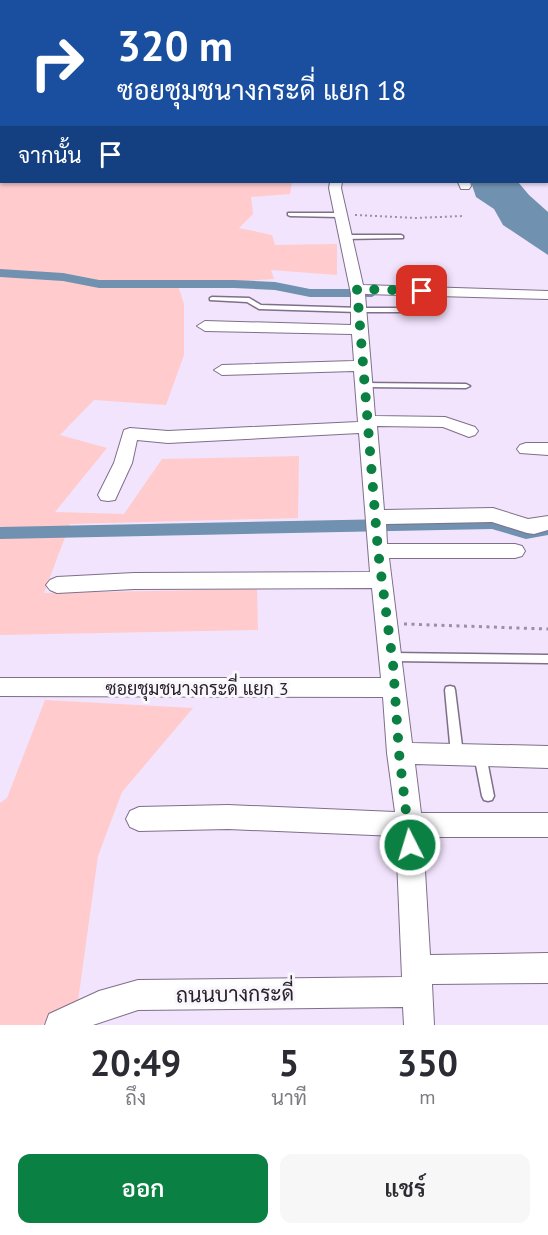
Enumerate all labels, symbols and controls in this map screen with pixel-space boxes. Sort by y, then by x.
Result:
text: 320 m [117,18,233,73]
icon: right [18,24,96,102]
text: ซอยชุมชนางกระดี่ แยก 18 [117,73,406,107]
icon: arrive [94,138,127,171]
text: จากนั้น [18,141,82,169]
pin [396,265,447,316]
icon: arrive [405,274,438,307]
street label: ซอยชุมชนางกระดี่ แยก 3 [105,673,289,701]
position arrow [378,813,442,877]
street label: ถนนบางกระดี่ [176,973,294,1009]
text: 20:49 [90,1039,181,1086]
text: 5 [279,1039,299,1086]
text: 350 [397,1039,458,1086]
text: m [419,1084,436,1110]
text: ถึง [125,1085,146,1111]
text: นาที [271,1085,307,1111]
button: ออก [18,1154,268,1223]
button: แชร์ [280,1154,530,1223]

